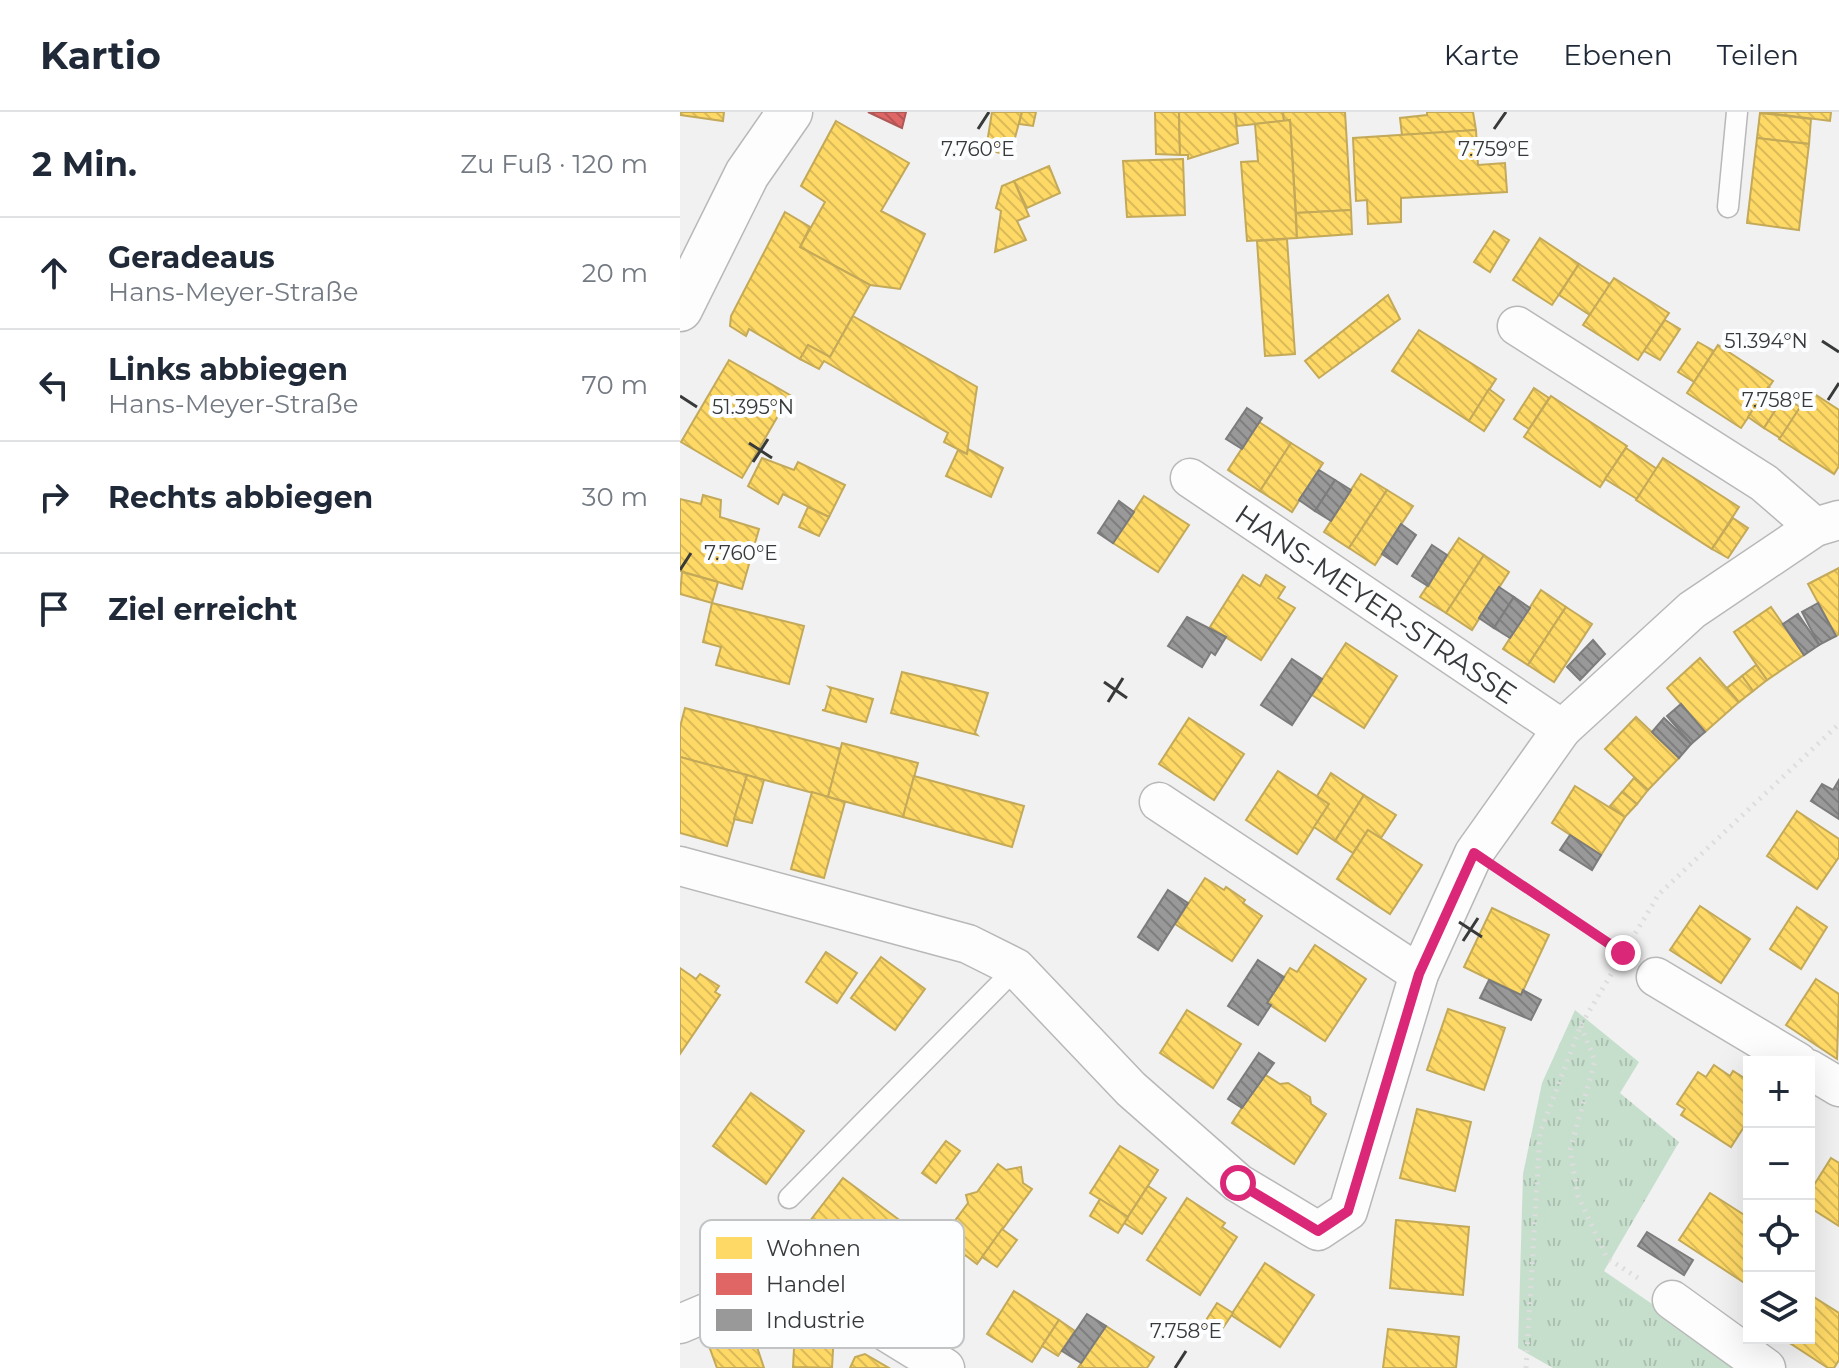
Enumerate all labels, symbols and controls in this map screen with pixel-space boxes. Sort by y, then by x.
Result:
text: Kartio [40,32,161,79]
text: Karte [1444,38,1519,72]
text: Ebenen [1563,38,1673,72]
text: Teilen [1717,38,1799,72]
text: 7.760°E [941,137,1015,161]
text: 7.759°E [1458,137,1530,161]
text: 2 Min. [32,143,137,185]
text: Zu Fuß · 120 m [460,148,648,180]
text: Geradeaus [108,239,275,276]
icon: ahead [32,251,76,295]
text: 20 m [582,257,648,289]
text: Hans-Meyer-Straße [108,276,358,308]
text: 51.394°N [1724,329,1808,353]
text: Links abbiegen [108,351,348,388]
icon: left [32,363,76,407]
text: 70 m [582,369,648,401]
text: Hans-Meyer-Straße [108,388,358,420]
text: 7.758°E [1742,388,1814,412]
text: 51.395°N [712,395,794,419]
icon: right [32,475,76,519]
text: Rechts abbiegen [108,479,373,516]
text: 30 m [582,481,648,513]
street label: HANS-MEYER-STRASSE [1229,497,1523,711]
text: 7.760°E [704,541,778,565]
icon: arrive [32,587,76,631]
text: Ziel erreicht [108,591,297,628]
route end [1605,935,1641,971]
map controls [1743,1056,1815,1344]
button: + [1743,1056,1815,1128]
button: − [1743,1128,1815,1200]
route start [1220,1165,1256,1201]
button: locate [1743,1200,1815,1272]
legend [700,1220,964,1348]
text: Wohnen [766,1235,861,1262]
text: Handel [766,1271,846,1298]
button: layers [1743,1272,1815,1344]
text: Industrie [766,1307,865,1334]
text: 7.758°E [1150,1319,1222,1343]

